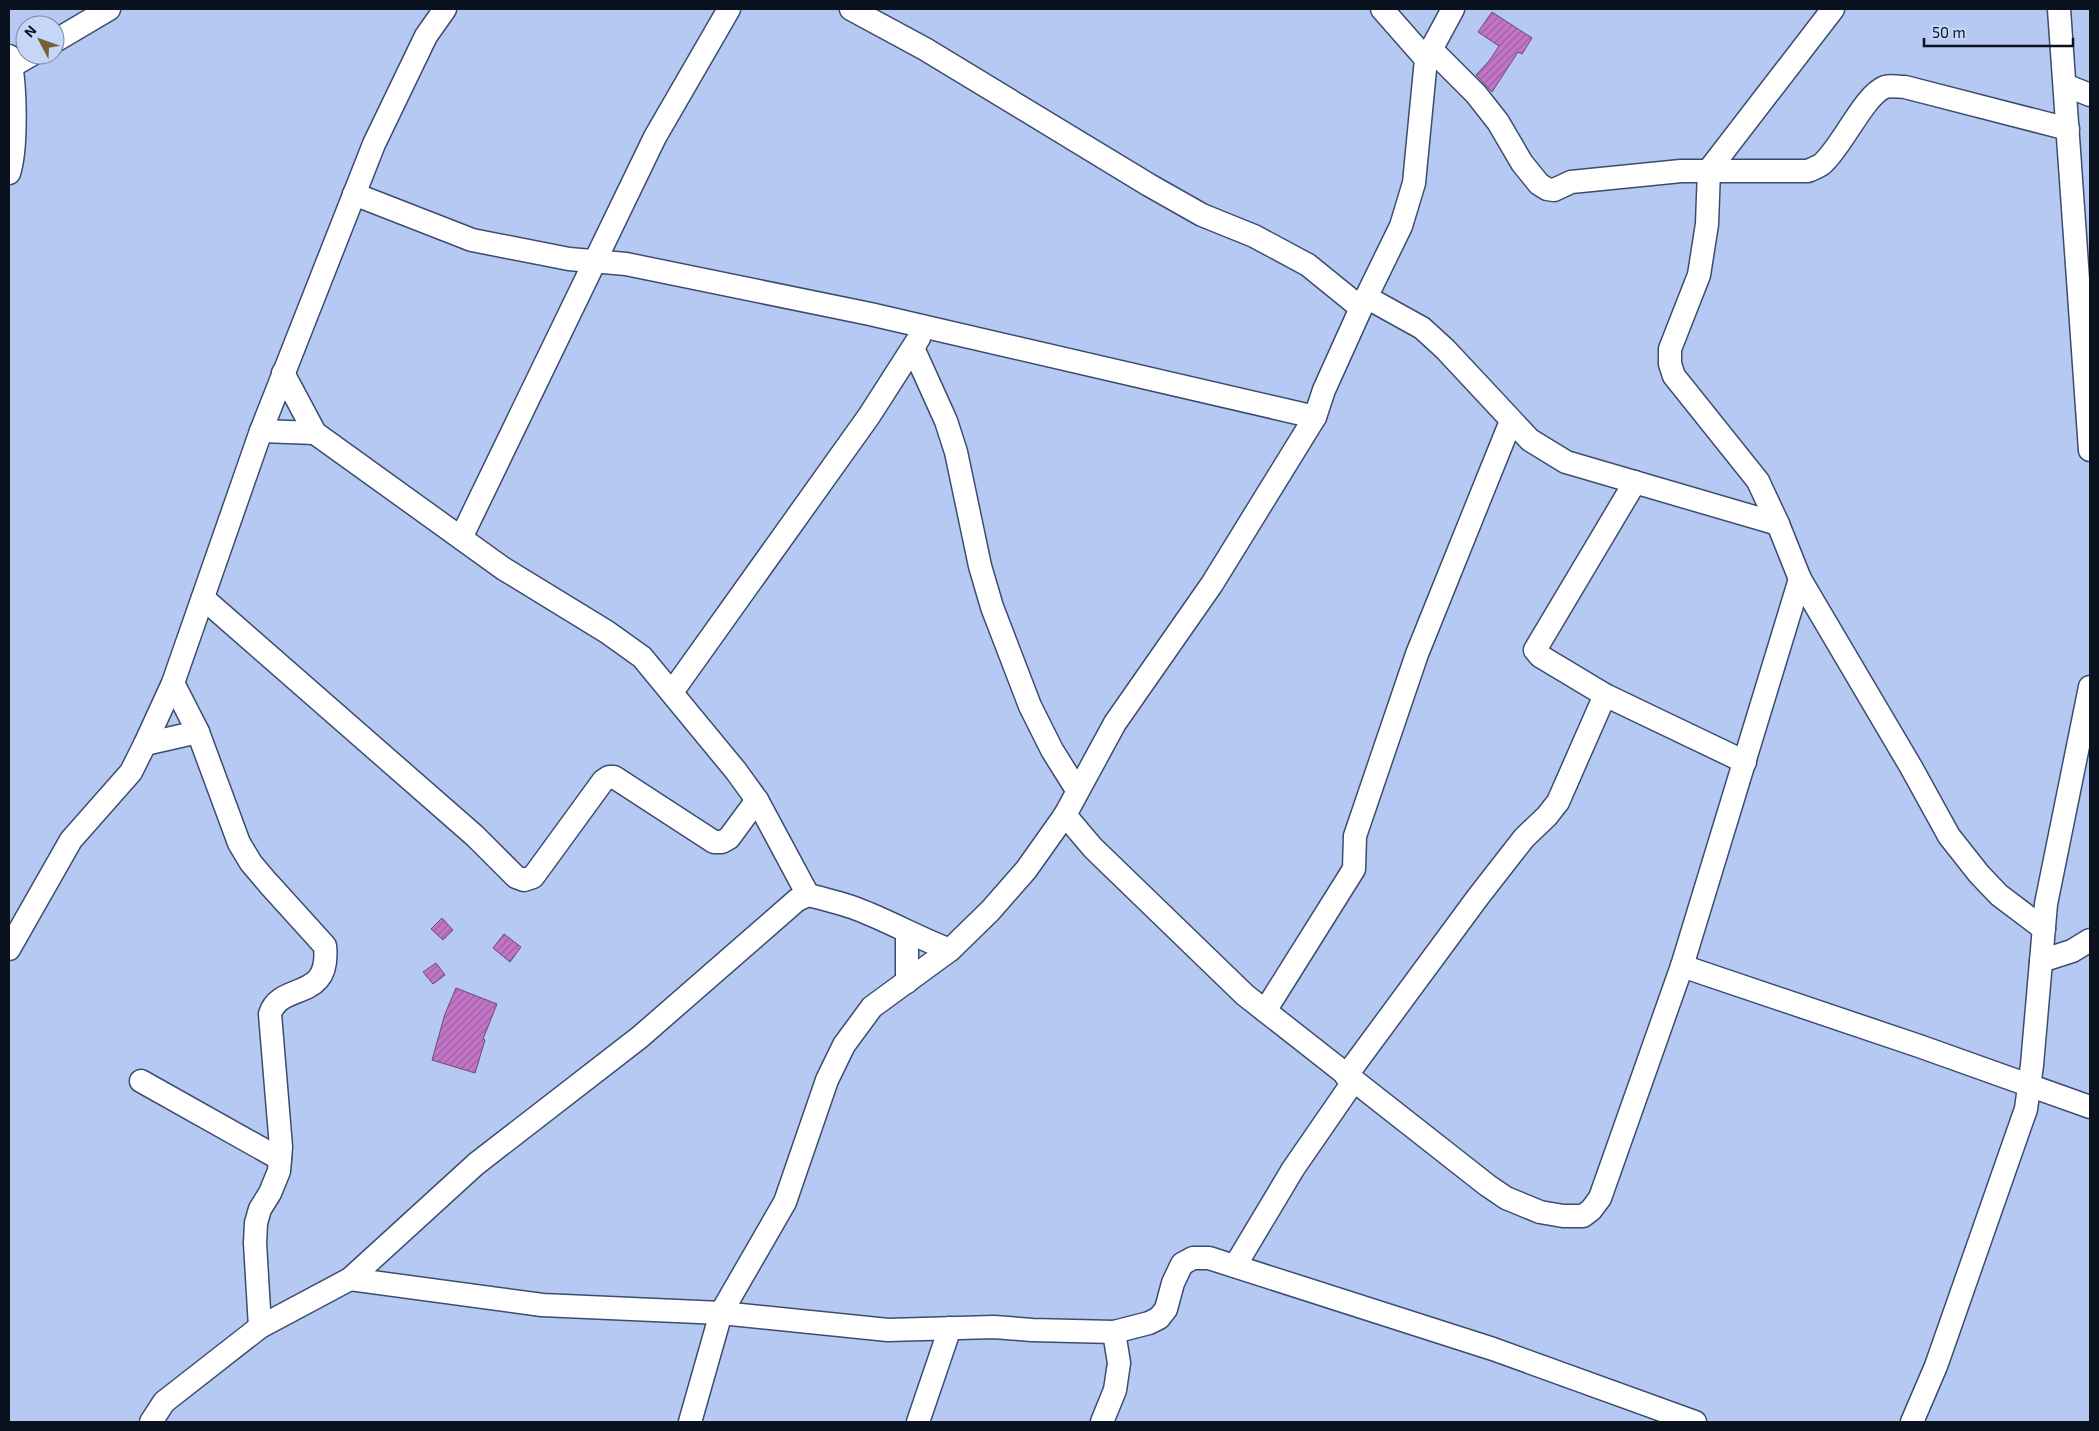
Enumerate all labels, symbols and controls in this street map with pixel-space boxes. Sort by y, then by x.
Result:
north arrow [15,15,65,65]
scale bar [1924,15,2073,47]
text: N [20,22,40,41]
text: 50 m [1932,23,1966,41]

